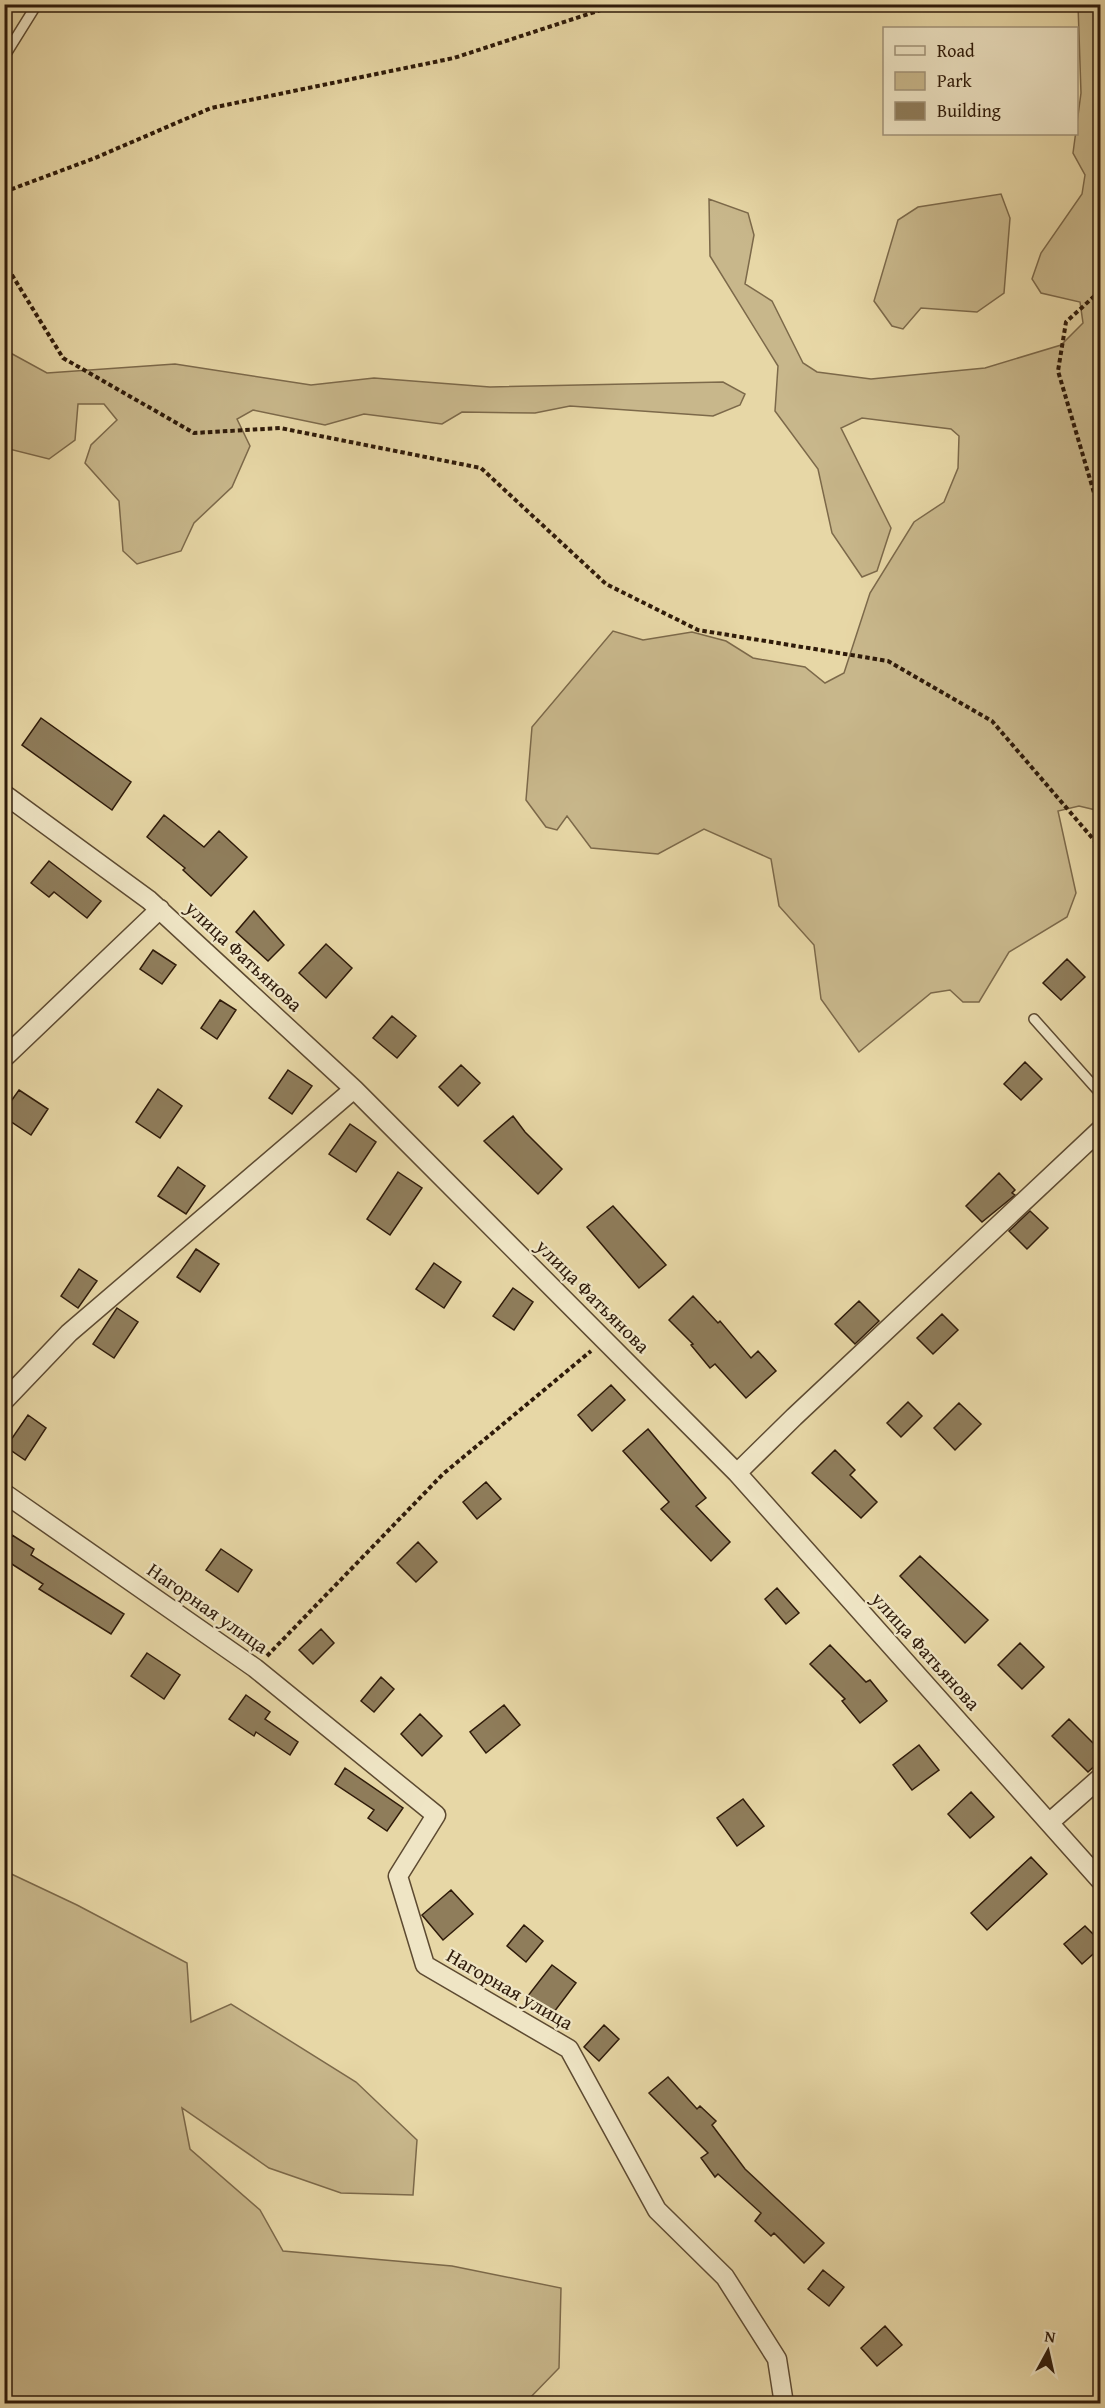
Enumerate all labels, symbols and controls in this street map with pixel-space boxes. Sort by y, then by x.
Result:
legend [883,27,1078,135]
text: Road [937,37,975,64]
text: Park [937,67,973,94]
text: Building [937,97,1001,124]
street label: улица Фатьянова [178,893,310,1018]
street label: улица Фатьянова [529,1231,657,1360]
street label: Нагорная улица [142,1555,275,1660]
street label: улица Фатьянова [864,1584,988,1717]
street label: Нагорная улица [442,1941,579,2037]
north arrow [1018,2321,1078,2381]
text: N [1043,2324,1057,2349]

